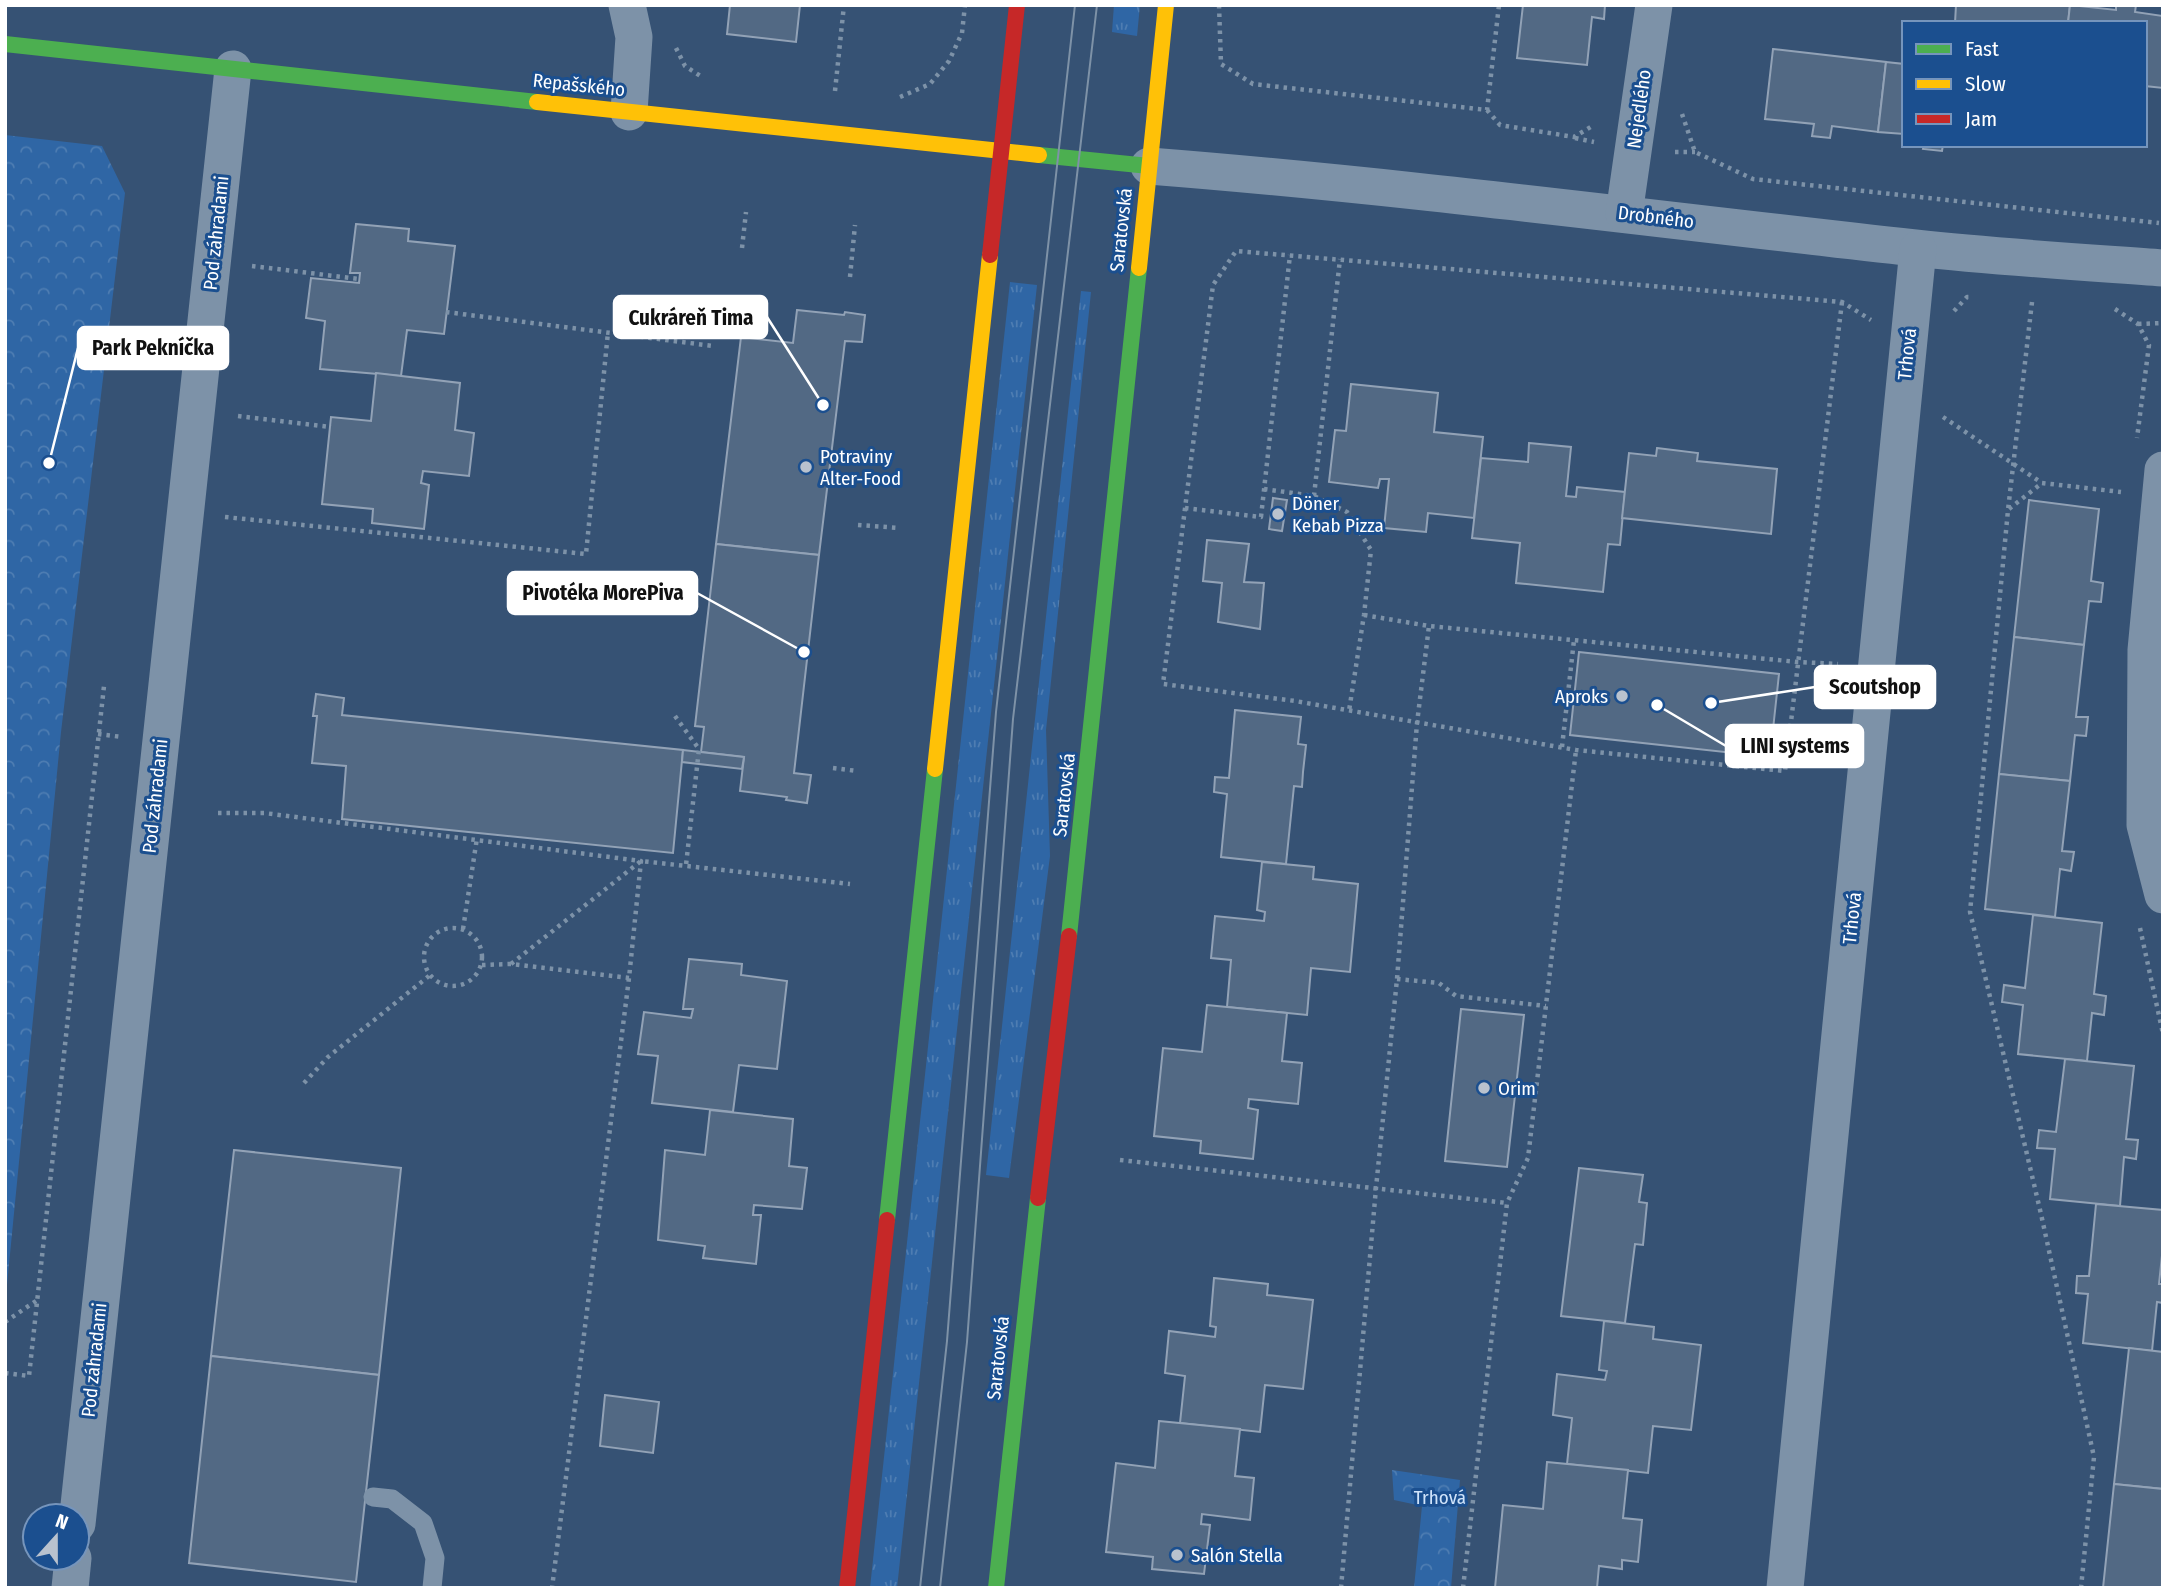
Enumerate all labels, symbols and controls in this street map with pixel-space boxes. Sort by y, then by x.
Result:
legend [1902,21,2147,147]
text: Fast [1965,36,1999,62]
street label: Nejedlého [1622,68,1656,150]
street label: Repašského [532,69,626,101]
text: Slow [1965,71,2006,97]
text: Jam [1965,106,1997,132]
street label: Pod záhradami [199,175,233,291]
street label: Saratovská [1105,187,1137,273]
street label: Drobného [1617,201,1695,233]
callout: Cukráreň Tima [614,296,767,338]
text: Cukráreň Tima [628,305,754,331]
callout: Park Pekníčka [78,327,228,369]
street label: Trhová [1893,327,1921,381]
text: Park Pekníčka [92,335,214,361]
place label: Potraviny Alter-Food [820,445,901,490]
marker: Potraviny Alter-Food [798,459,814,475]
place label: Döner Kebab Pizza [1292,492,1384,537]
marker: Döner Kebab Pizza [1270,506,1286,522]
callout: Pivotéka MorePiva [508,572,697,614]
text: Pivotéka MorePiva [522,580,684,606]
callout: Scoutshop [1815,666,1935,708]
text: Scoutshop [1829,674,1921,700]
place label: Aproks [1555,685,1608,708]
marker: Aproks [1614,688,1630,704]
callout: LINI systems [1726,725,1863,767]
text: LINI systems [1741,733,1849,759]
street label: Pod záhradami [138,738,172,854]
street label: Saratovská [1048,752,1080,838]
street label: Trhová [1838,891,1866,945]
place label: Orim [1498,1077,1536,1100]
marker: Orim [1476,1080,1492,1096]
street label: Pod záhradami [77,1302,111,1418]
street label: Saratovská [982,1315,1014,1401]
park label: Trhová [1414,1486,1466,1509]
north arrow [21,1502,91,1572]
text: N [52,1509,71,1534]
place label: Salón Stella [1191,1544,1283,1567]
marker: Salón Stella [1169,1547,1185,1563]

